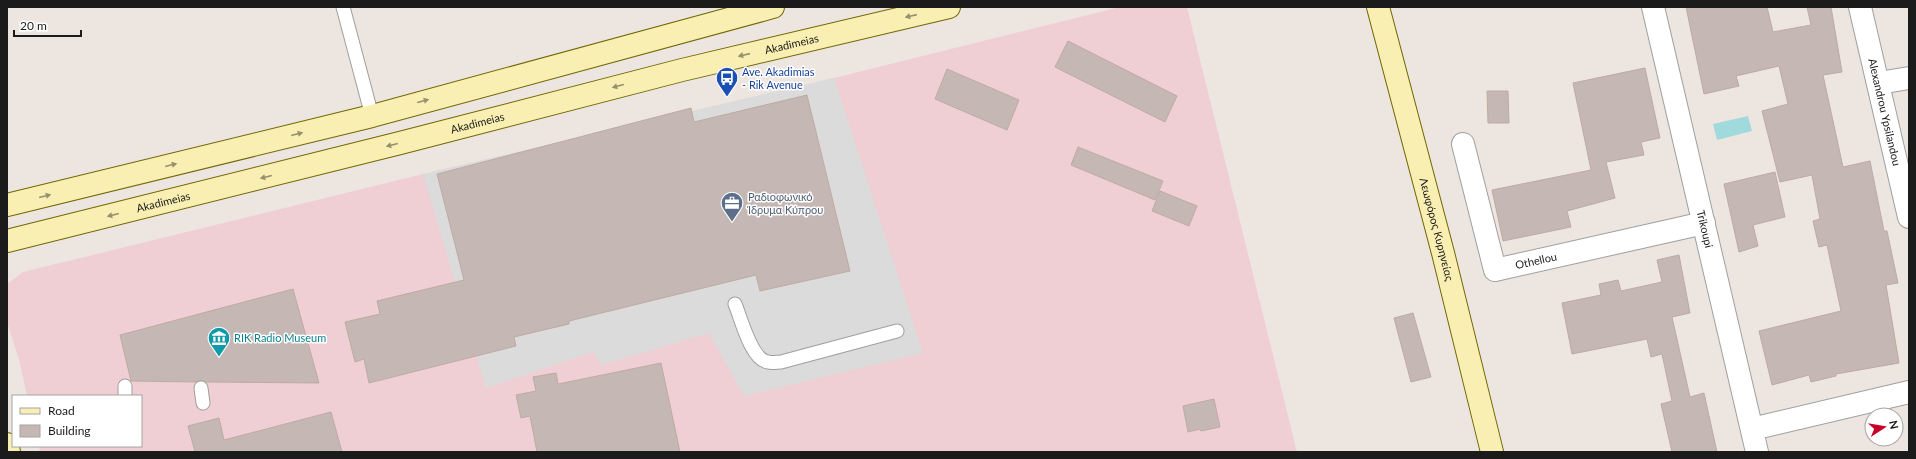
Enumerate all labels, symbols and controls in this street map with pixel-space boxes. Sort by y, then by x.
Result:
scale bar [14,12,81,38]
one-way arrow [905,14,918,20]
text: 20 m [20,18,47,33]
street label: Akadimeias [763,31,820,56]
one-way arrow [738,53,750,59]
street label: Alexandrou Ypsilandou [1866,57,1904,167]
bus stop icon: Ave. Akadimias - Rik Avenue [714,65,740,98]
place label: Ave. Akadimias - Rik Avenue [742,65,815,91]
one-way arrow [611,84,624,90]
one-way arrow [417,98,429,104]
street label: Akadimeias [449,109,506,136]
one-way arrow [291,130,303,136]
one-way arrow [386,142,398,148]
one-way arrow [165,161,177,167]
one-way arrow [260,174,272,180]
street label: Λεωφόρος Κυρηνείας [1417,176,1457,282]
street label: Akadimeias [135,189,192,215]
office icon: Ραδιοφωνικό Ίδρυμα Κύπρου [719,190,745,223]
place label: Ραδιοφωνικό Ίδρυμα Κύπρου [747,190,823,216]
one-way arrow [39,193,51,199]
street label: Trikoupi [1695,209,1716,249]
one-way arrow [107,212,119,218]
street label: Othellou [1514,249,1558,271]
museum icon: RIK Radio Museum [206,325,232,358]
place label: RIK Radio Museum [234,331,326,344]
legend [12,395,142,447]
text: Road [48,403,75,418]
north arrow [1864,407,1904,447]
text: N [1887,419,1902,430]
text: Building [48,423,91,438]

